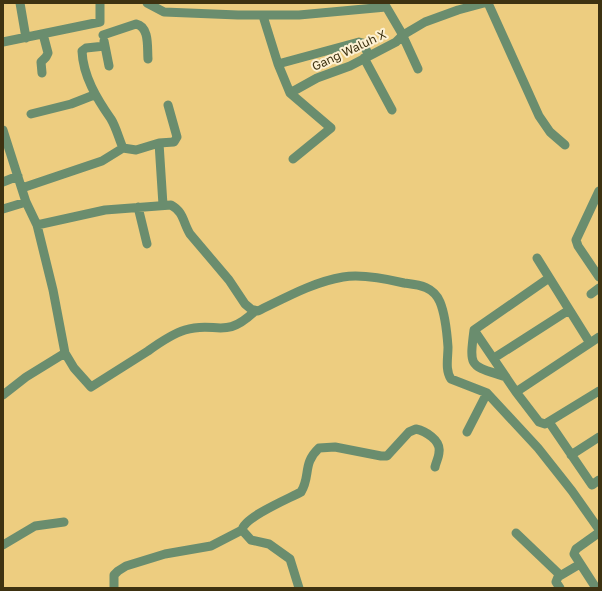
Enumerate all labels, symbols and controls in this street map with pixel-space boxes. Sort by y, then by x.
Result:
street label: Gang Waluh X [309,26,389,74]

